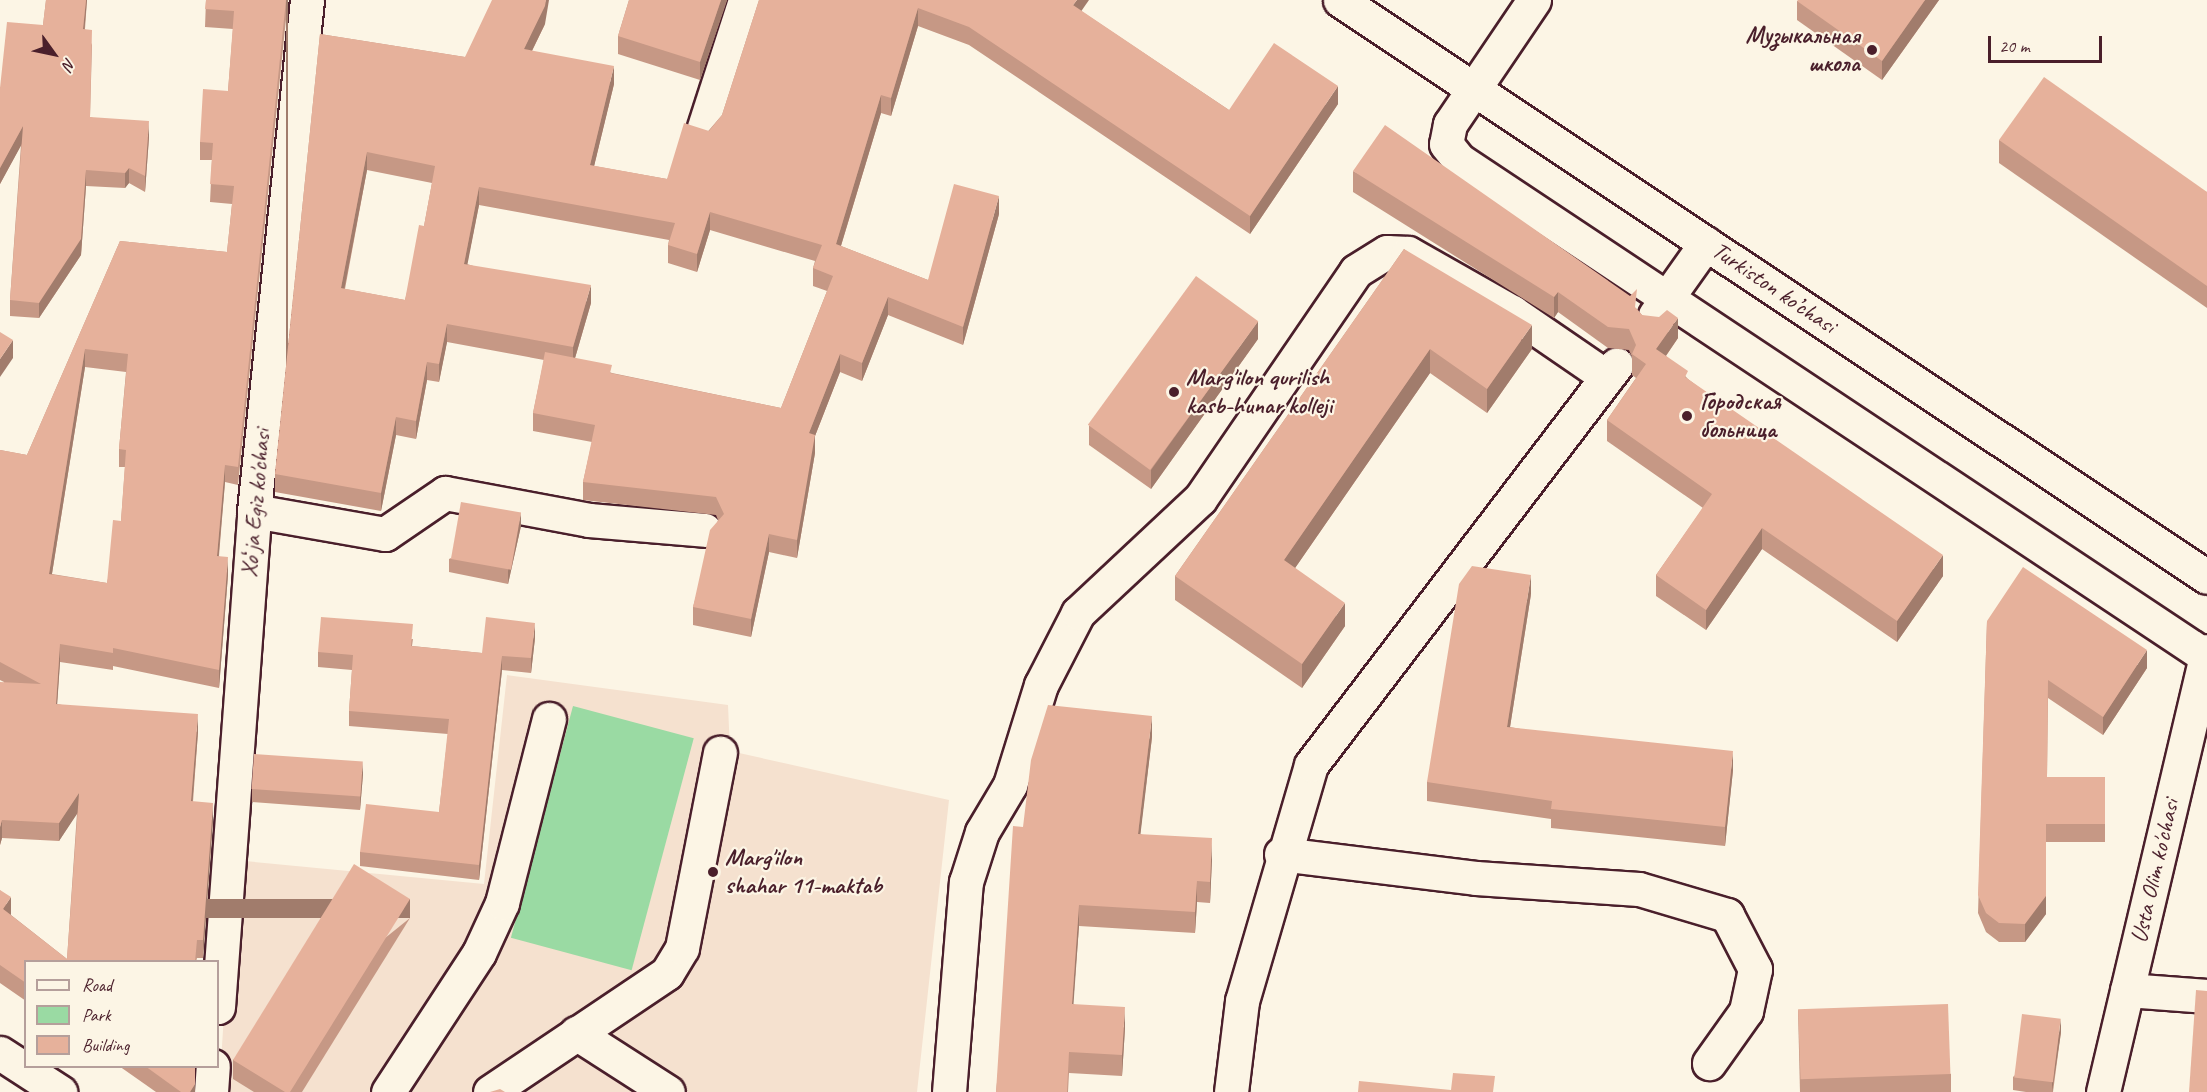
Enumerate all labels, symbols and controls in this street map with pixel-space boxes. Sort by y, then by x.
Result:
place label: Музыкальная школа [1746,22,1860,78]
north arrow [24,24,84,84]
scale bar [1991,24,2105,62]
text: 20 m [1999,35,2030,57]
marker: Музыкальная школа [1865,43,1879,57]
text: N [58,54,80,73]
street label: Turkiston ko’chasi [1706,236,1842,340]
place label: Marg'ilon qurilish kasb-hunar kolleji [1186,364,1332,420]
marker: Marg'ilon qurilish kasb-hunar kolleji [1167,385,1181,399]
place label: Городская больница [1700,388,1780,444]
marker: Городская больница [1678,407,1696,425]
street label: Xoʻja Egiz ko'chasi [235,427,277,579]
street label: Usta Olim ko'chasi [2124,795,2186,947]
place label: Marg'ilon shahar 11-maktab [725,844,882,900]
marker: Marg'ilon shahar 11-maktab [706,865,720,879]
legend [24,960,219,1068]
text: Road [82,974,112,996]
text: Park [82,1004,111,1026]
text: Building [82,1034,129,1056]

